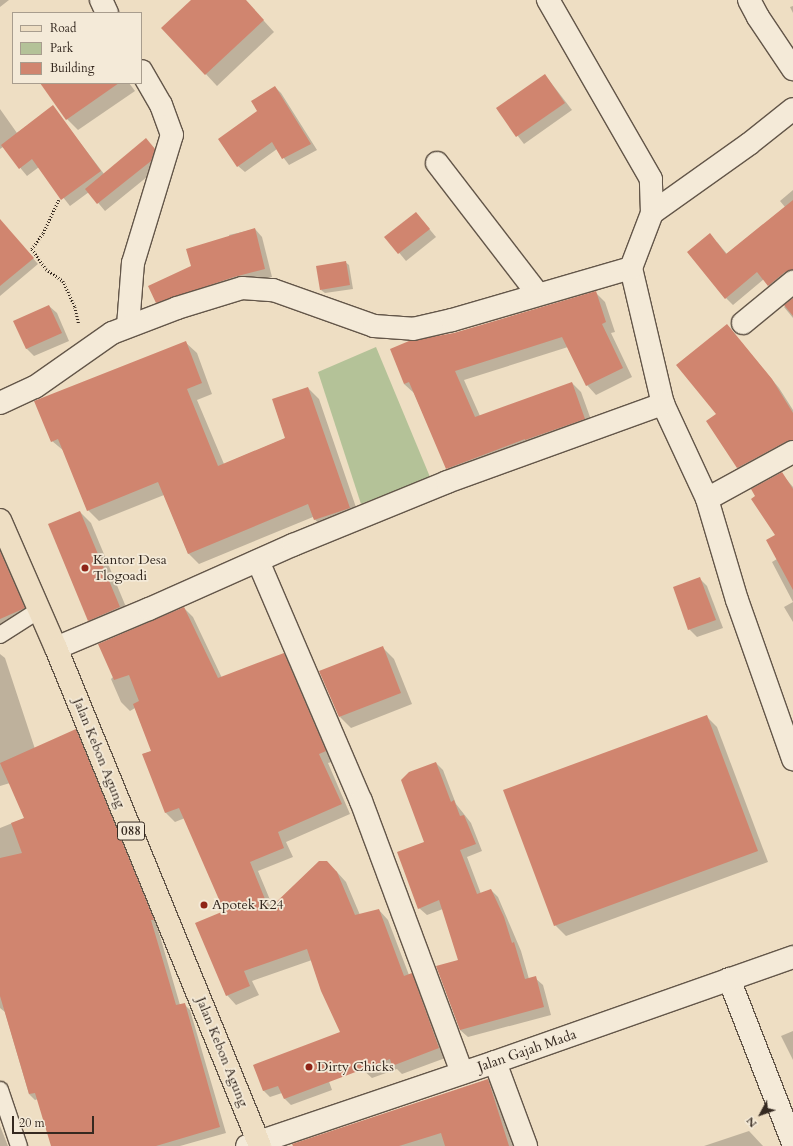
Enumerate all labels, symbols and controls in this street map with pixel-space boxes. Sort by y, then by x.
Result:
legend [12,12,142,84]
text: Road [50,20,76,36]
text: Park [50,40,73,56]
text: Building [50,60,94,76]
place label: Kantor Desa Tlogoadi [93,552,167,584]
marker: Kantor Desa Tlogoadi [80,563,90,573]
street label: Jalan Kebon Agung [69,696,129,810]
road number: 088 [117,820,145,842]
place label: Apotek K24 [212,897,284,913]
marker: Apotek K24 [199,900,209,910]
street label: Jalan Kebon Agung [192,995,252,1109]
street label: Jalan Gajah Mada [475,1026,579,1076]
place label: Dirty Chicks [317,1059,394,1075]
marker: Dirty Chicks [304,1062,314,1072]
north arrow [741,1094,781,1134]
scale bar [14,1108,96,1134]
text: N [743,1114,760,1131]
text: 20 m [19,1115,45,1131]

